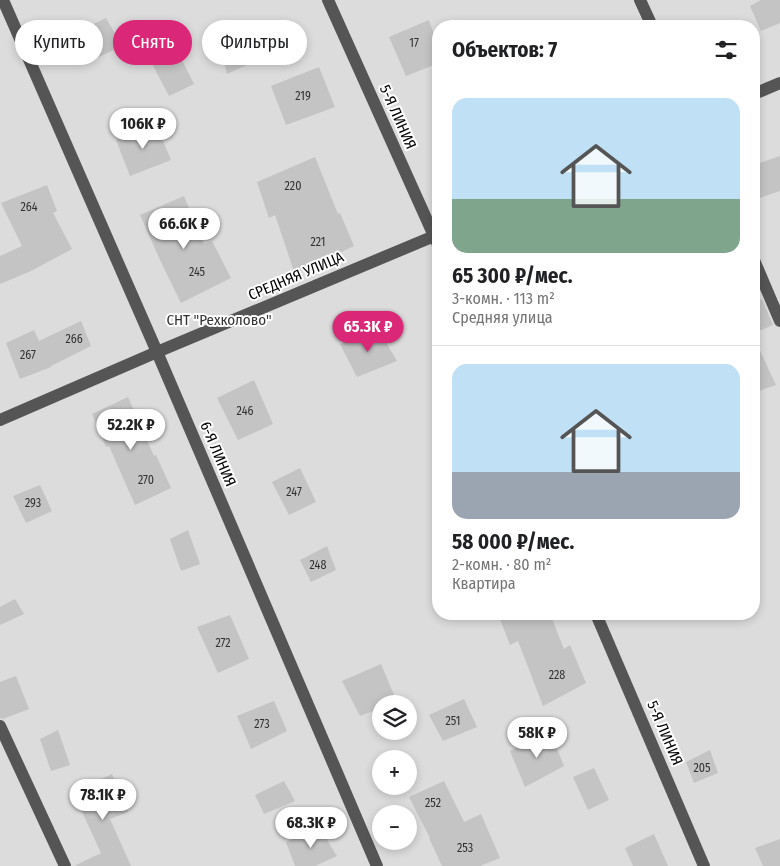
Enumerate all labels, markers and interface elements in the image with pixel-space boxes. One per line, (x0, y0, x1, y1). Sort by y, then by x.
chip: Купить (15, 20, 103, 65)
chip: Снять (113, 20, 192, 65)
chip: Фильтры (202, 20, 307, 65)
house number: 17 (409, 36, 419, 50)
icon: filters (712, 36, 740, 64)
text: Объектов: 7 (452, 37, 557, 63)
street label: 5-Я ЛИНИЯ (376, 82, 420, 152)
house number: 219 (295, 89, 311, 103)
pin: 106K ₽ (102, 108, 184, 150)
text: 106K ₽ (120, 114, 166, 133)
icon: home (551, 131, 641, 221)
house number: 220 (285, 179, 301, 193)
house number: 264 (20, 200, 38, 214)
pin: 66.6K ₽ (138, 208, 230, 250)
text: 66.6K ₽ (159, 214, 209, 233)
house number: 221 (310, 235, 326, 249)
street label: СРЕДНЯЯ УЛИЦА (246, 248, 346, 304)
text: 65 300 ₽/мес. (452, 263, 573, 289)
house number: 245 (189, 265, 206, 279)
text: 3-комн. · 113 m² (452, 289, 555, 308)
text: Средняя улица (452, 308, 553, 327)
pin: 65.3K ₽ (322, 310, 414, 353)
park label: СНТ "Рехколово" (166, 311, 272, 329)
text: 65.3K ₽ (344, 317, 392, 336)
house number: 266 (65, 332, 83, 346)
house number: 267 (20, 348, 36, 362)
icon: home (551, 396, 641, 486)
house number: 246 (237, 404, 253, 418)
pin: 52.2K ₽ (85, 408, 177, 451)
text: 52.2K ₽ (107, 415, 155, 434)
street label: 6-Я ЛИНИЯ (196, 419, 240, 489)
house number: 270 (138, 473, 154, 487)
house number: 247 (286, 485, 302, 499)
house number: 293 (25, 496, 41, 510)
text: 58 000 ₽/мес. (452, 529, 574, 555)
text: 2-комн. · 80 m² (452, 555, 551, 574)
house number: 248 (310, 558, 326, 572)
text: Квартира (452, 574, 516, 593)
house number: 272 (215, 636, 231, 650)
house number: 228 (549, 668, 565, 682)
map controls (372, 695, 417, 850)
button: layers (372, 695, 417, 740)
street label: 5-Я ЛИНИЯ (643, 698, 687, 768)
house number: 251 (446, 714, 460, 728)
pin: 58K ₽ (502, 716, 572, 759)
house number: 273 (254, 717, 270, 731)
text: 58K ₽ (518, 723, 556, 742)
button: + (372, 750, 417, 795)
house number: 205 (693, 761, 711, 775)
pin: 78.1K ₽ (57, 778, 149, 821)
text: 78.1K ₽ (80, 785, 126, 804)
house number: 252 (425, 796, 441, 810)
button: − (372, 805, 417, 850)
pin: 68.3K ₽ (265, 806, 357, 849)
text: 68.3K ₽ (286, 813, 336, 832)
house number: 253 (457, 841, 473, 855)

